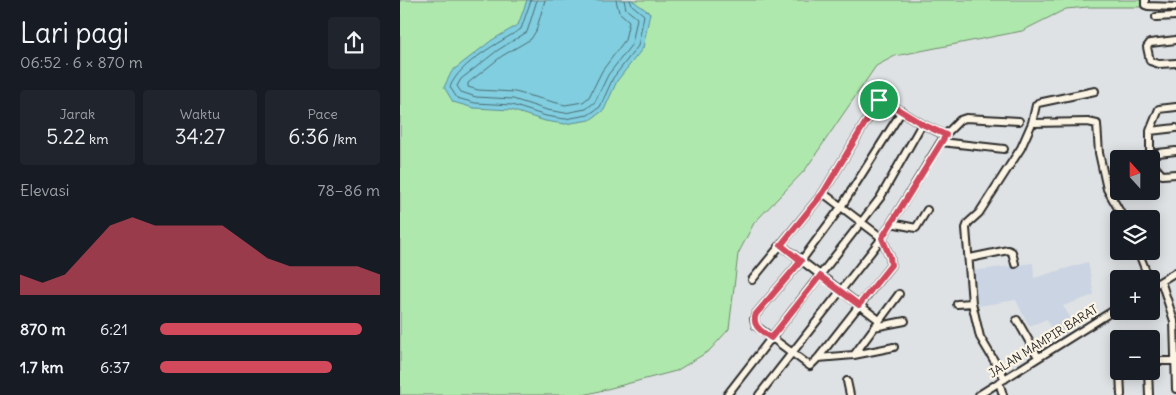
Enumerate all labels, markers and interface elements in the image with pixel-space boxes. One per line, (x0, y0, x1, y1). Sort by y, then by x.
text: Lari pagi (20, 15, 129, 51)
button: share (328, 17, 380, 69)
text: 06:52 · 6 × 870 m (20, 52, 143, 72)
pin (858, 79, 900, 121)
icon: arrive (865, 86, 893, 114)
text: Jarak (59, 105, 95, 123)
text: Waktu (180, 105, 220, 123)
text: Pace (307, 105, 338, 123)
text: 5.22 (46, 123, 86, 150)
text: 34:27 (175, 123, 225, 150)
text: 6:36 (288, 123, 329, 150)
text: km (86, 130, 108, 148)
text: /km (329, 130, 357, 148)
north arrow (1110, 150, 1160, 200)
map controls (1110, 150, 1160, 380)
text: Elevasi (20, 180, 69, 200)
text: 78–86 m (318, 180, 380, 200)
button: layers (1110, 210, 1160, 260)
button: + (1110, 270, 1160, 320)
street label: JALAN MAMPIR BARAT (986, 301, 1100, 381)
text: 870 m (20, 319, 65, 339)
text: 6:21 (100, 319, 128, 339)
button: − (1110, 330, 1160, 380)
text: 1.7 km (20, 357, 64, 377)
text: 6:37 (100, 357, 130, 377)

